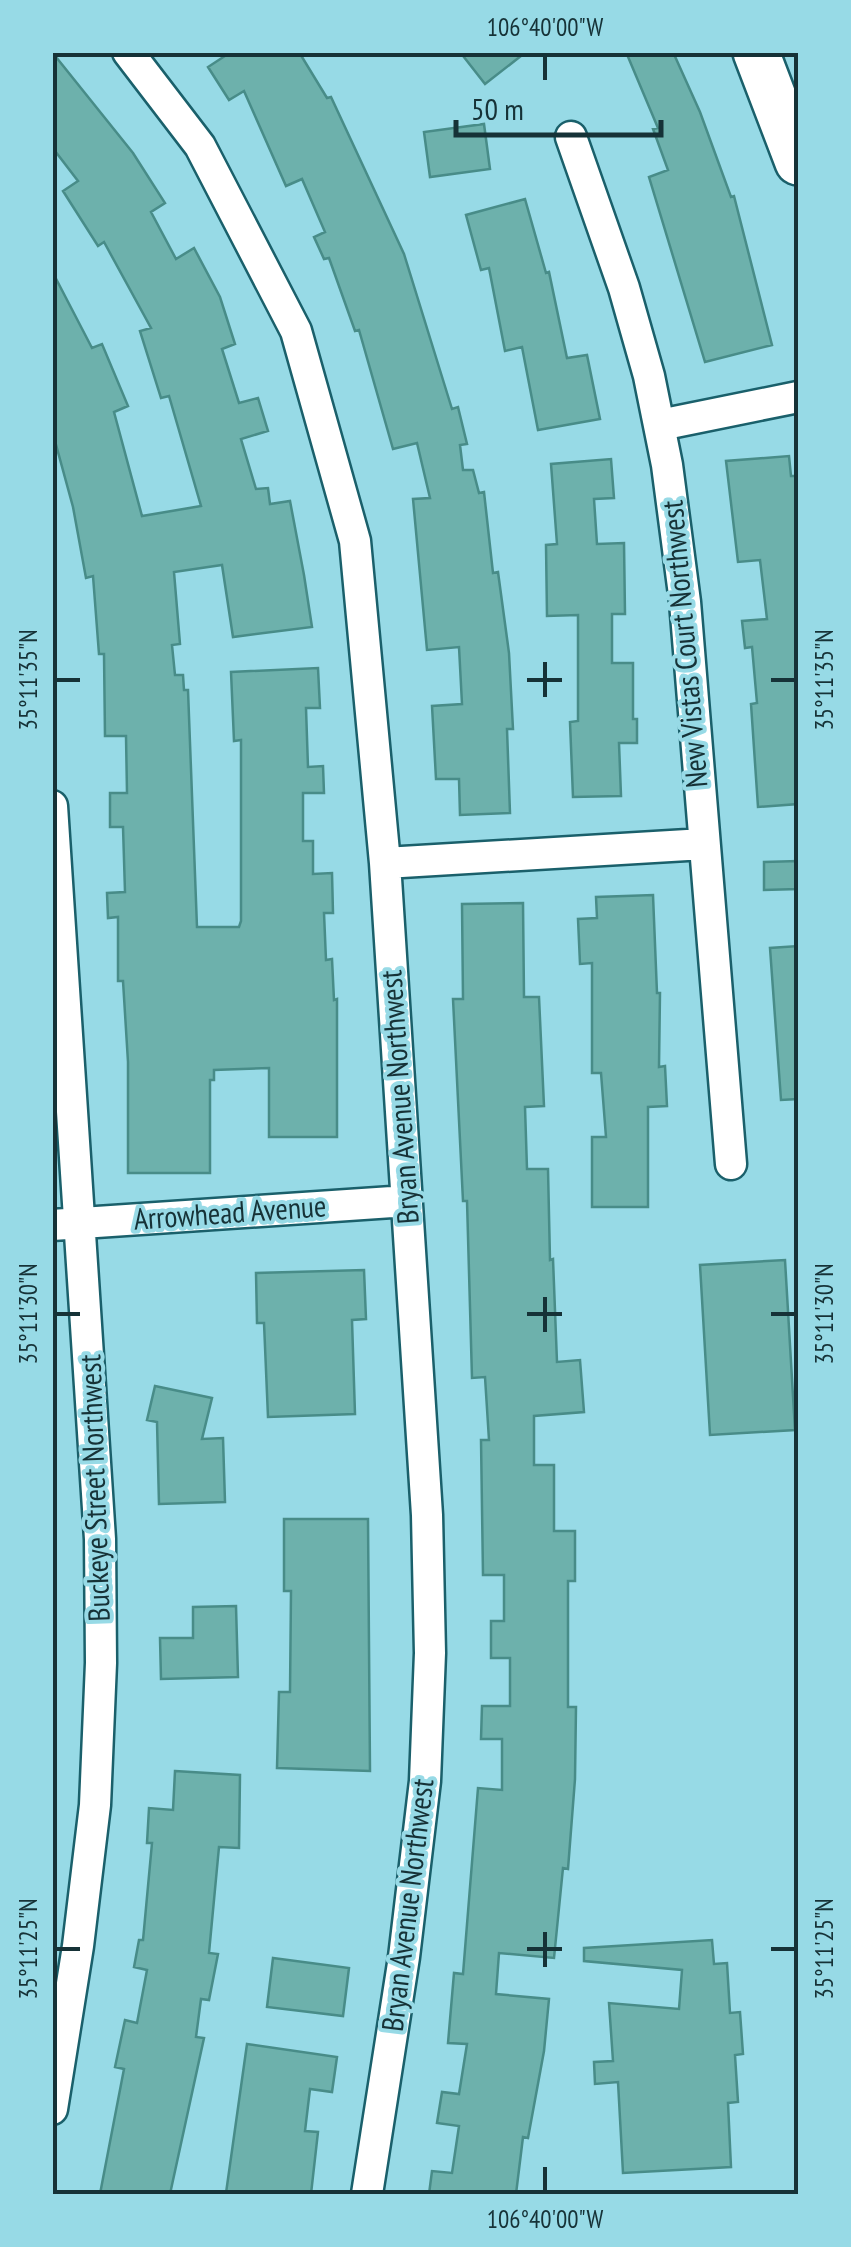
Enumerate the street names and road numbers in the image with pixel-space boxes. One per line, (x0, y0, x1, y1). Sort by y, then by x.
street label: New Vistas Court Northwest (651, 498, 716, 790)
street label: Bryan Avenue Northwest (370, 968, 427, 1225)
street label: Arrowhead Avenue (132, 1185, 328, 1238)
street label: Buckeye Street Northwest (69, 1353, 118, 1622)
street label: Bryan Avenue Northwest (372, 1776, 441, 2033)

